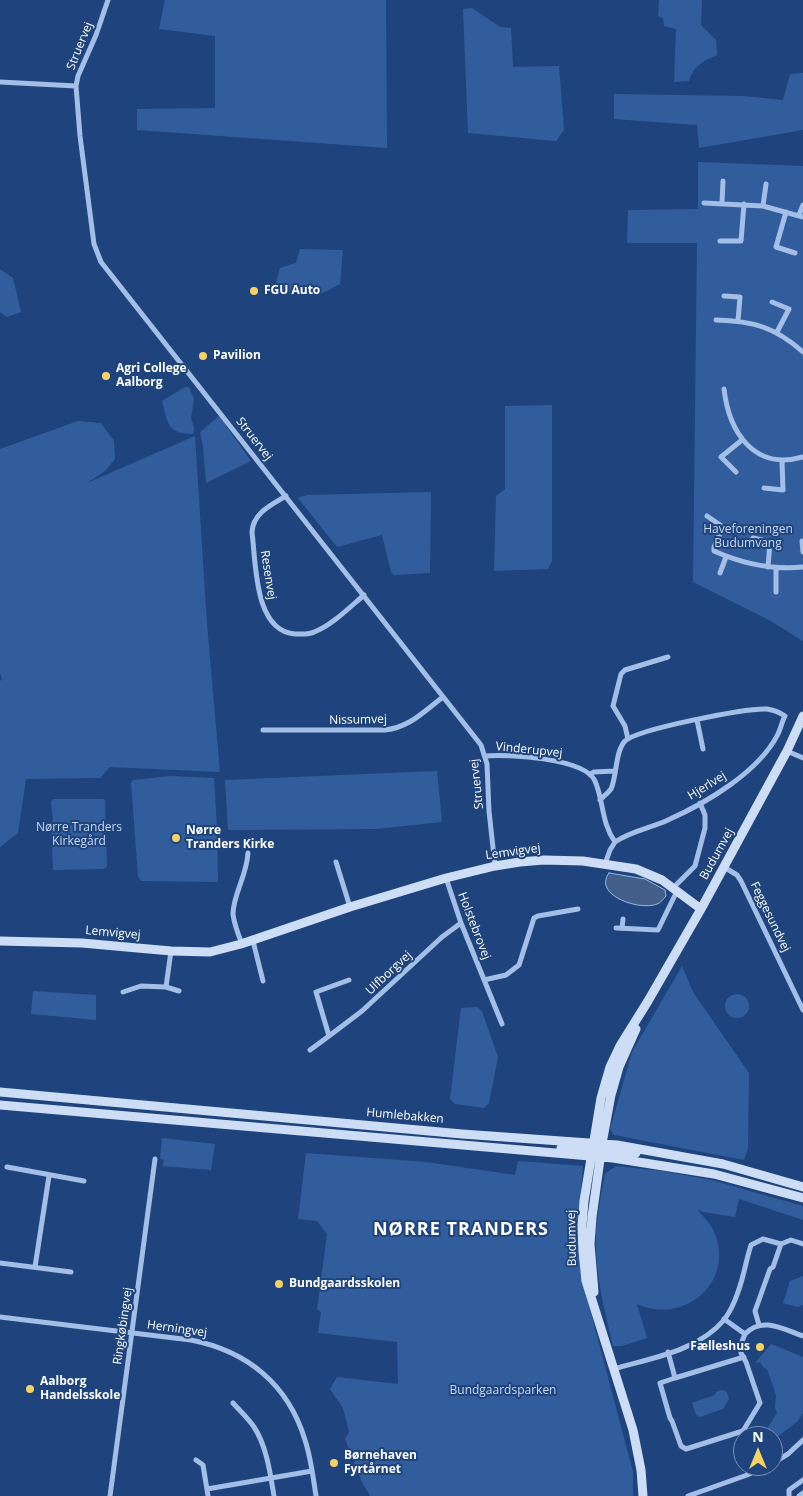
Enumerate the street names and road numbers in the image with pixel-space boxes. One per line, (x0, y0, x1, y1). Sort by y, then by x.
street label: Struervej (64, 20, 96, 72)
street label: Struervej (233, 415, 275, 463)
street label: Resenvej (257, 549, 279, 601)
street label: Nissumvej (329, 712, 387, 728)
street label: Vinderupvej (495, 739, 563, 761)
street label: Struervej (467, 758, 487, 810)
street label: Hjerlvej (685, 769, 729, 803)
street label: Budumvej (697, 826, 737, 882)
street label: Lemvigvej (485, 841, 541, 863)
street label: Feggesundvej (747, 880, 793, 954)
street label: Holstebrovej (455, 890, 493, 962)
street label: Lemvigvej (85, 923, 141, 943)
street label: Ulfborgvej (363, 948, 415, 998)
street label: Humlebakken (366, 1105, 444, 1127)
street label: Budumvej (564, 1210, 580, 1266)
street label: Ringkøbingvej (110, 1286, 136, 1366)
street label: Herningvej (146, 1318, 208, 1340)

